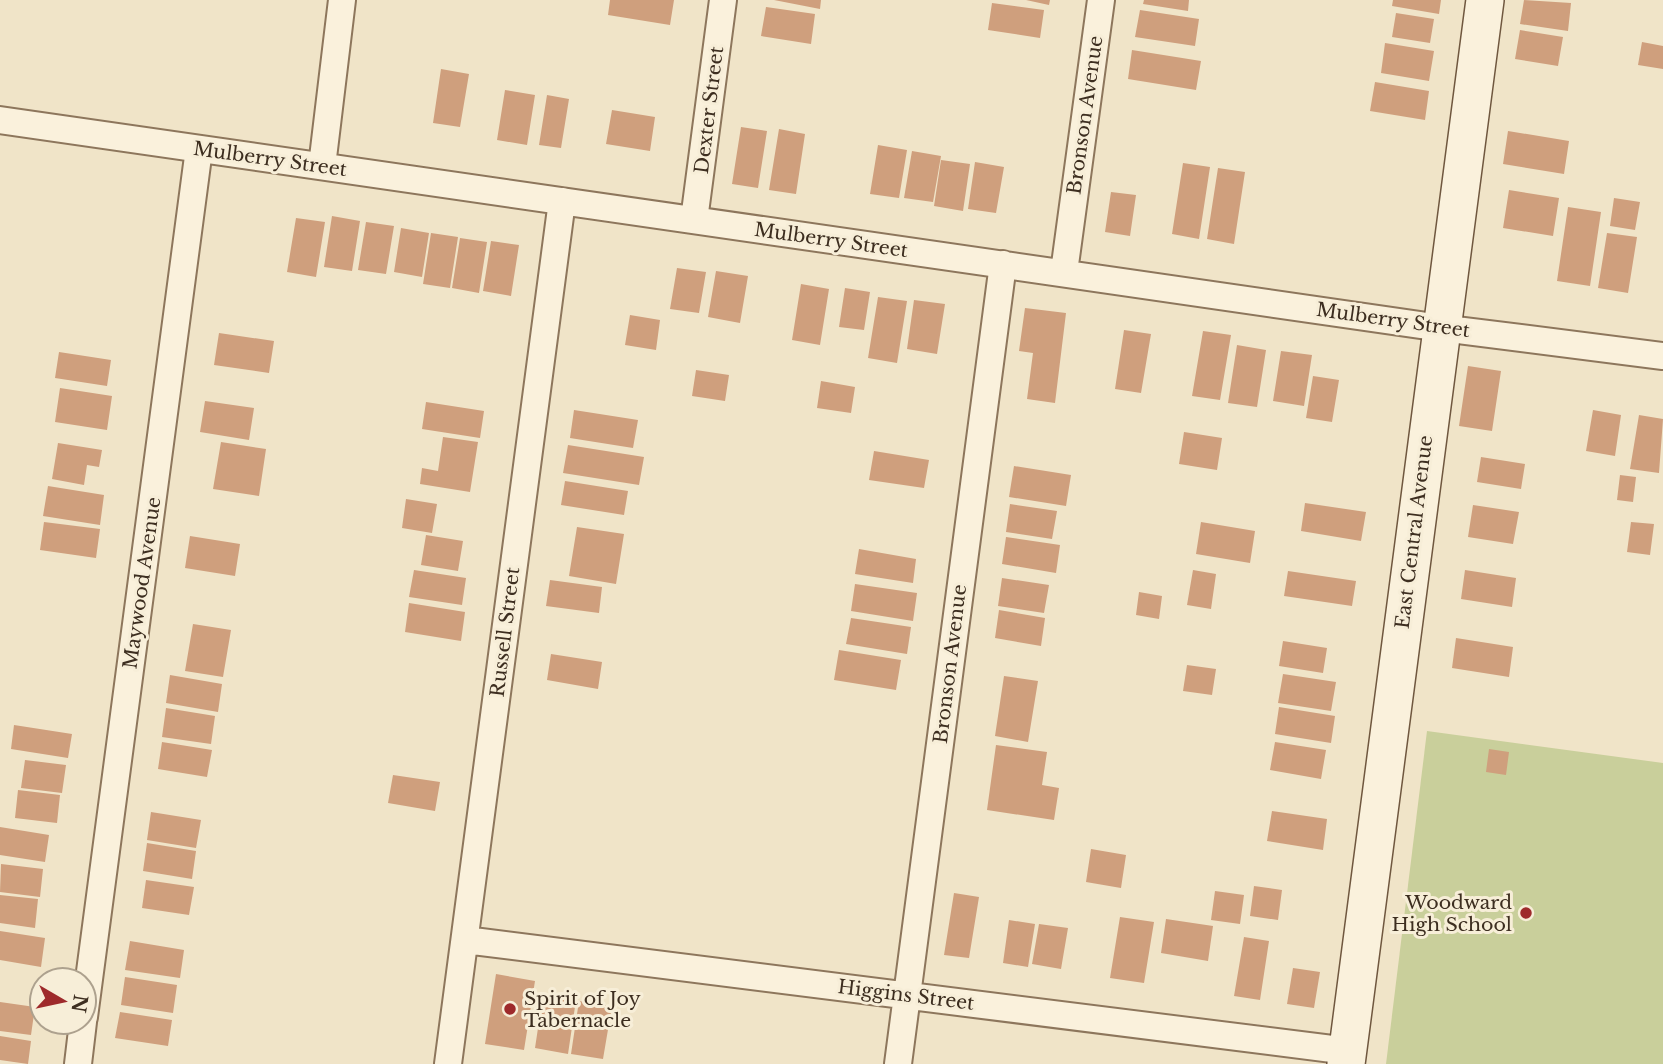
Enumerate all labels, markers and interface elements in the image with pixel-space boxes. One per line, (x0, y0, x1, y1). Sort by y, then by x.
street label: Bronson Avenue (1062, 34, 1108, 196)
street label: Dexter Street (690, 44, 728, 175)
street label: Mulberry Street (192, 137, 349, 181)
street label: Mulberry Street (753, 218, 910, 262)
street label: Mulberry Street (1315, 298, 1472, 342)
street label: East Central Avenue (1391, 434, 1437, 630)
street label: Maywood Avenue (119, 495, 165, 671)
street label: Russell Street (486, 565, 524, 698)
street label: Bronson Avenue (929, 583, 971, 745)
place label: Woodward High School (1392, 891, 1512, 936)
marker: Woodward High School (1518, 905, 1534, 921)
north arrow (28, 966, 98, 1036)
street label: Higgins Street (836, 975, 977, 1015)
place label: Spirit of Joy Tabernacle (524, 987, 641, 1032)
text: N (67, 993, 92, 1014)
marker: Spirit of Joy Tabernacle (502, 1001, 518, 1017)

